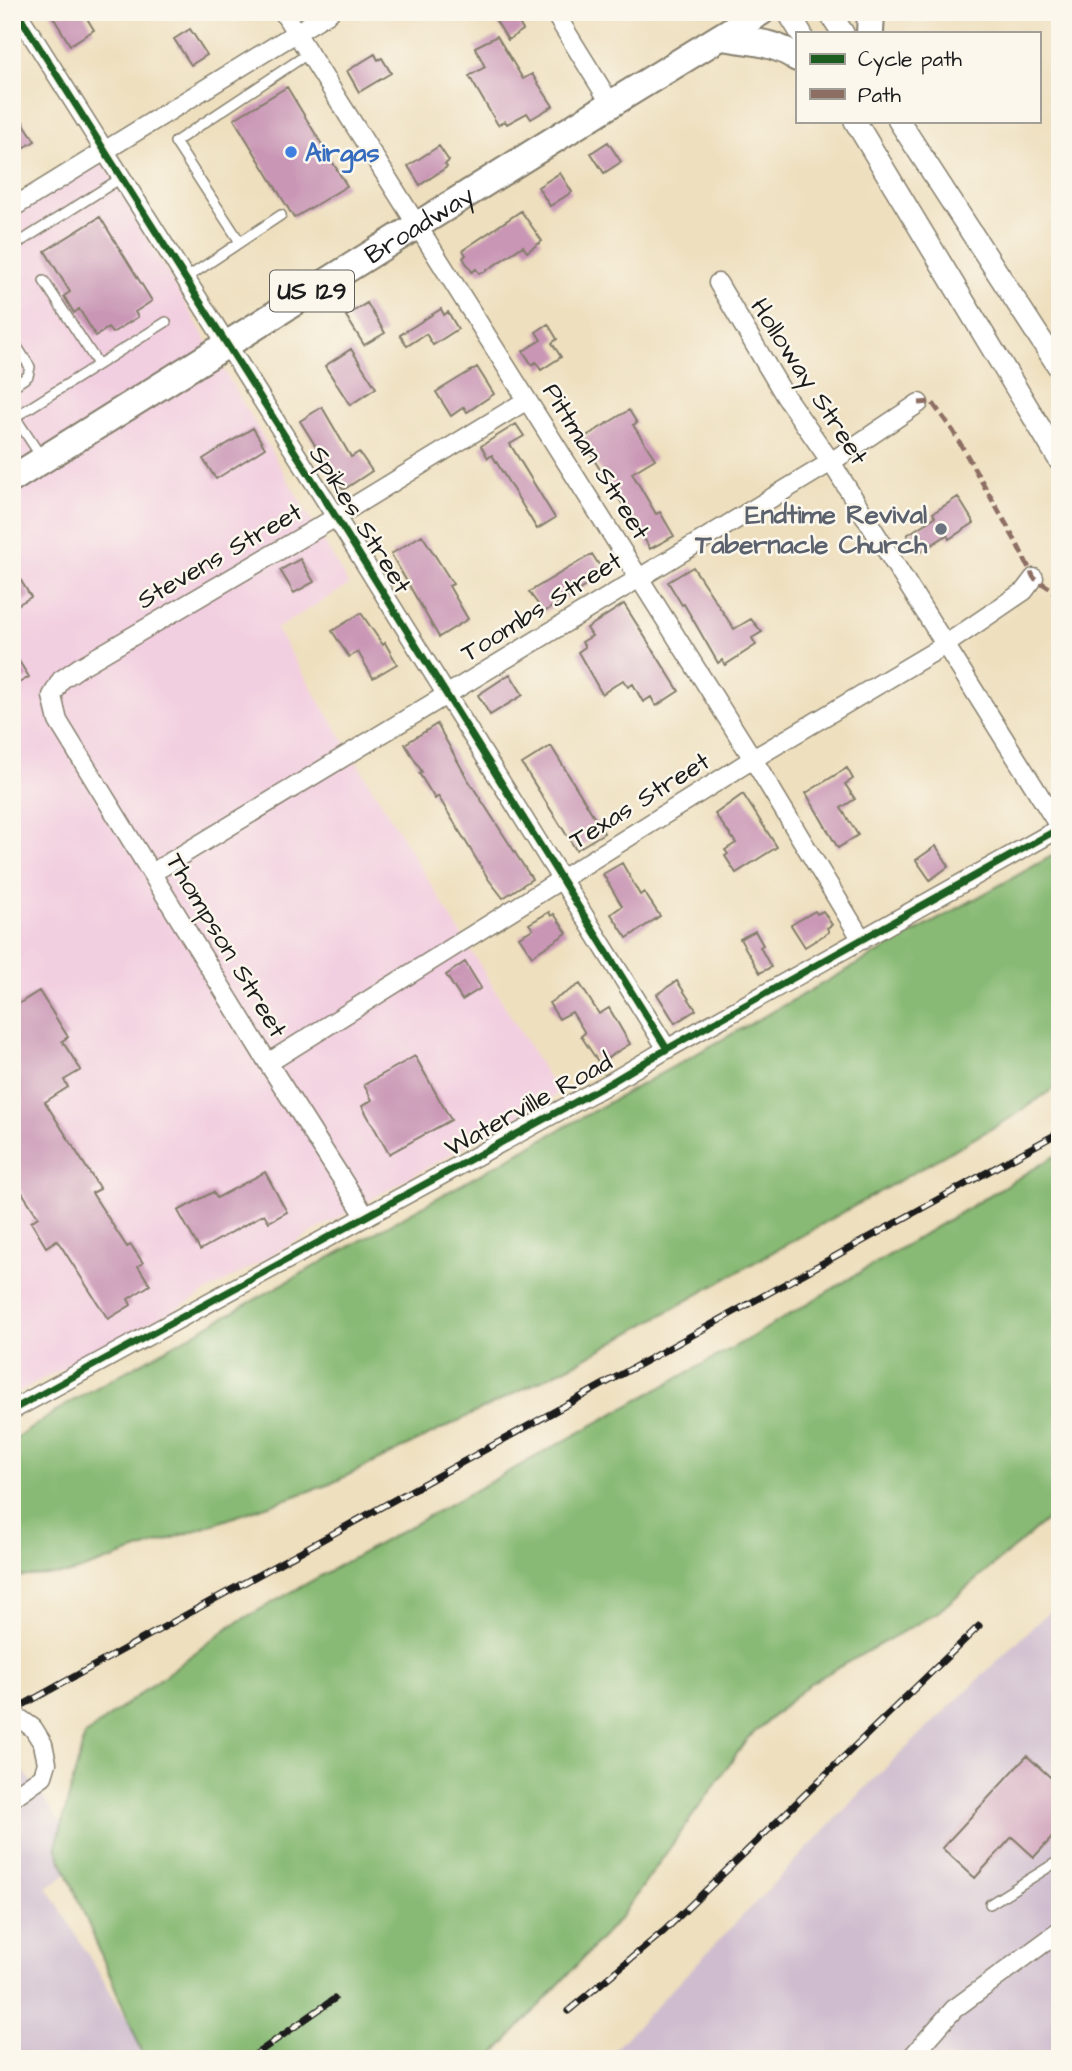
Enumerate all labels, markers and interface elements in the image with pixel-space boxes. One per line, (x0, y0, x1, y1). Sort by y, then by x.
legend (796, 32, 1040, 122)
text: Cycle path (858, 45, 963, 76)
text: Path (858, 81, 902, 110)
place label: Airgas (305, 135, 380, 174)
marker: Airgas (283, 144, 299, 160)
street label: Broadway (358, 177, 482, 273)
road number: US 129 (270, 270, 354, 312)
street label: Holloway Street (740, 291, 877, 473)
street label: Pittman Street (534, 376, 659, 547)
street label: Spikes Street (300, 438, 420, 601)
street label: Stevens Street (130, 494, 309, 618)
place label: Endtime Revival Tabernacle Church (694, 497, 928, 563)
marker: Endtime Revival Tabernacle Church (933, 521, 949, 537)
street label: Toombs Street (454, 543, 629, 671)
street label: Texas Street (562, 743, 717, 858)
street label: Thompson Street (157, 846, 296, 1045)
street label: Waterville Road (438, 1044, 619, 1166)

